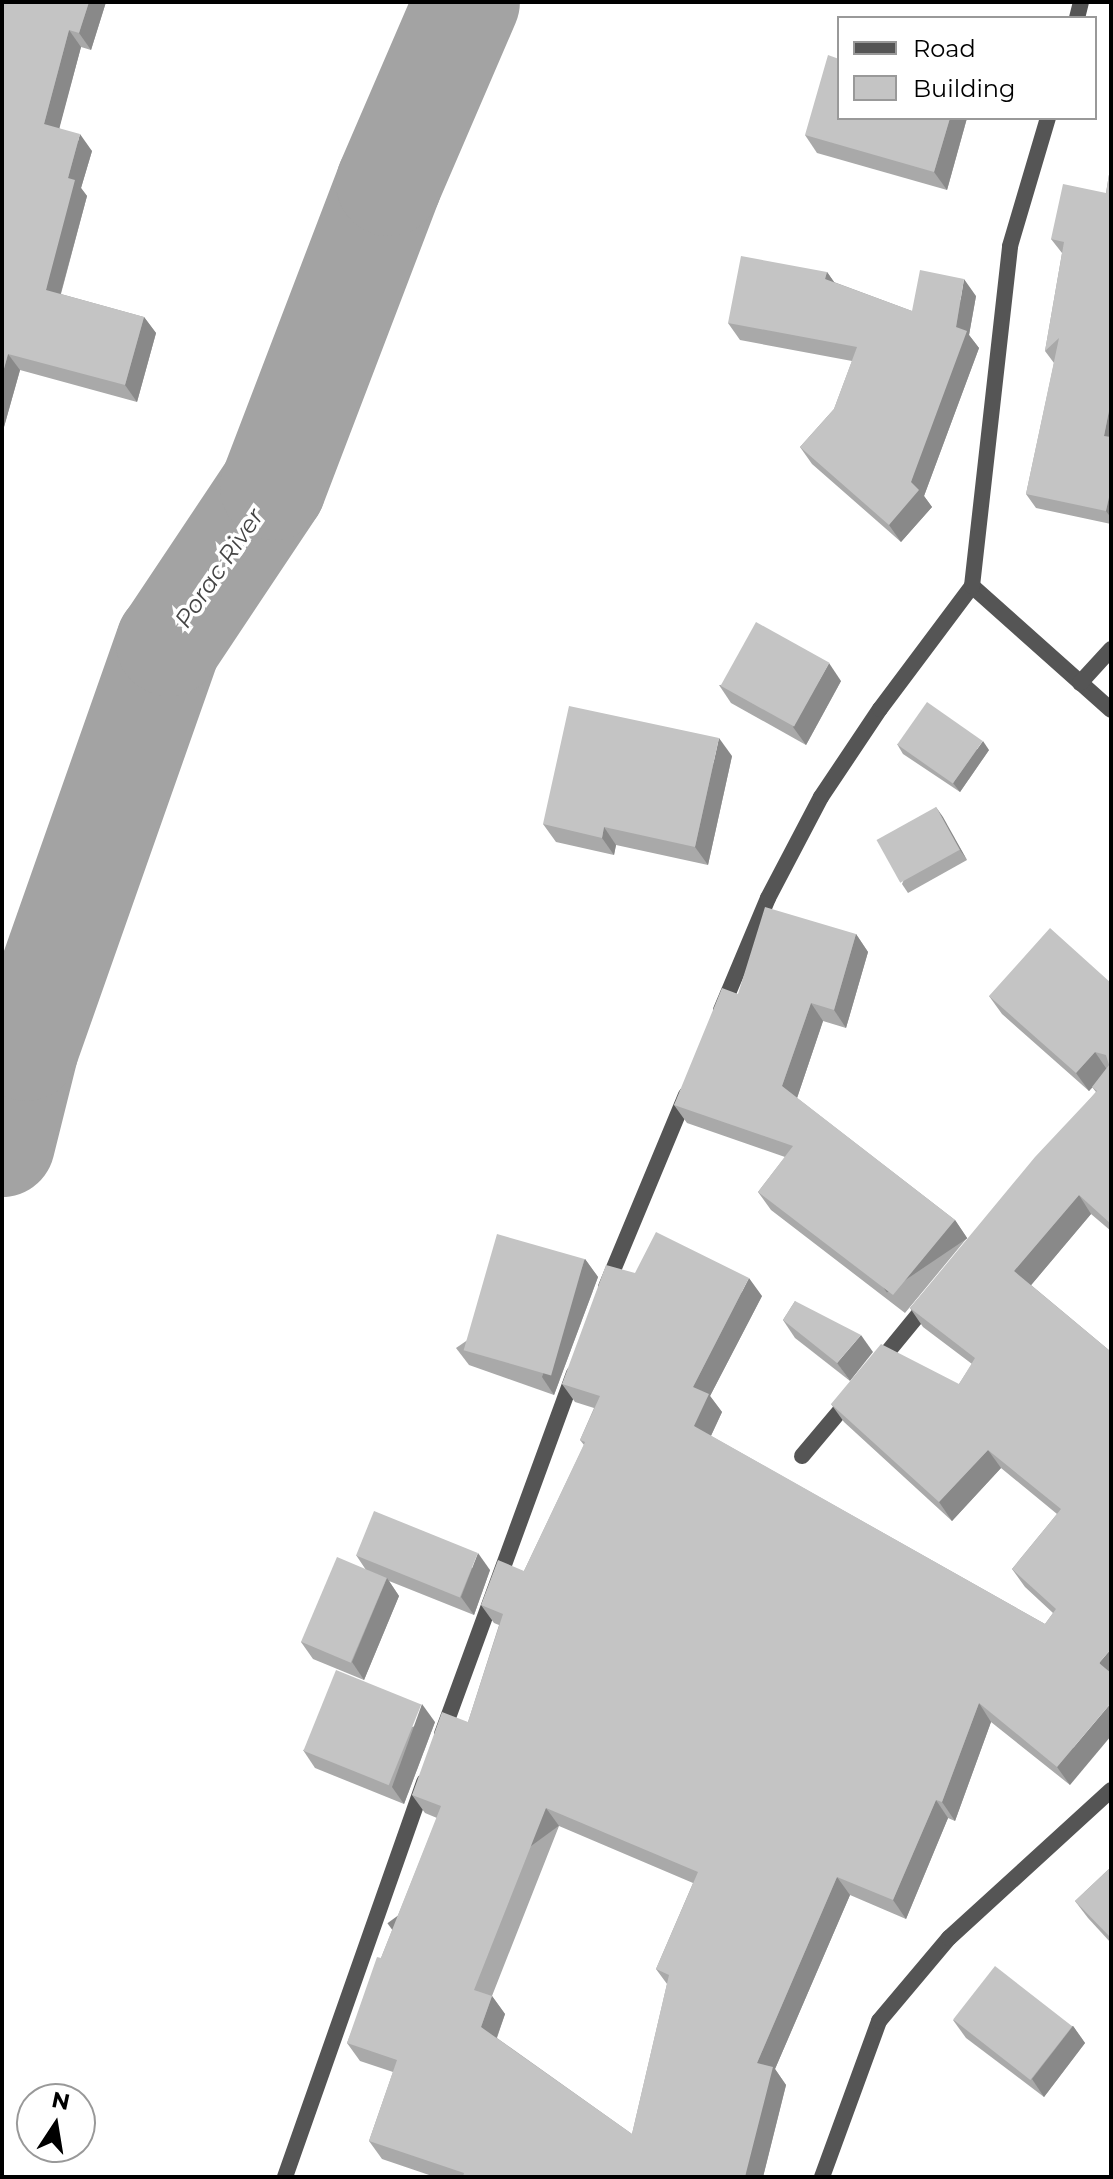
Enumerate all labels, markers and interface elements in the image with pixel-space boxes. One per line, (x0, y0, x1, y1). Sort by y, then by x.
legend (837, 16, 1097, 120)
text: Road (913, 34, 976, 63)
text: Building (913, 74, 1016, 103)
water label: Porac River (168, 503, 270, 633)
north arrow (16, 2083, 96, 2163)
text: N (49, 2086, 72, 2116)

